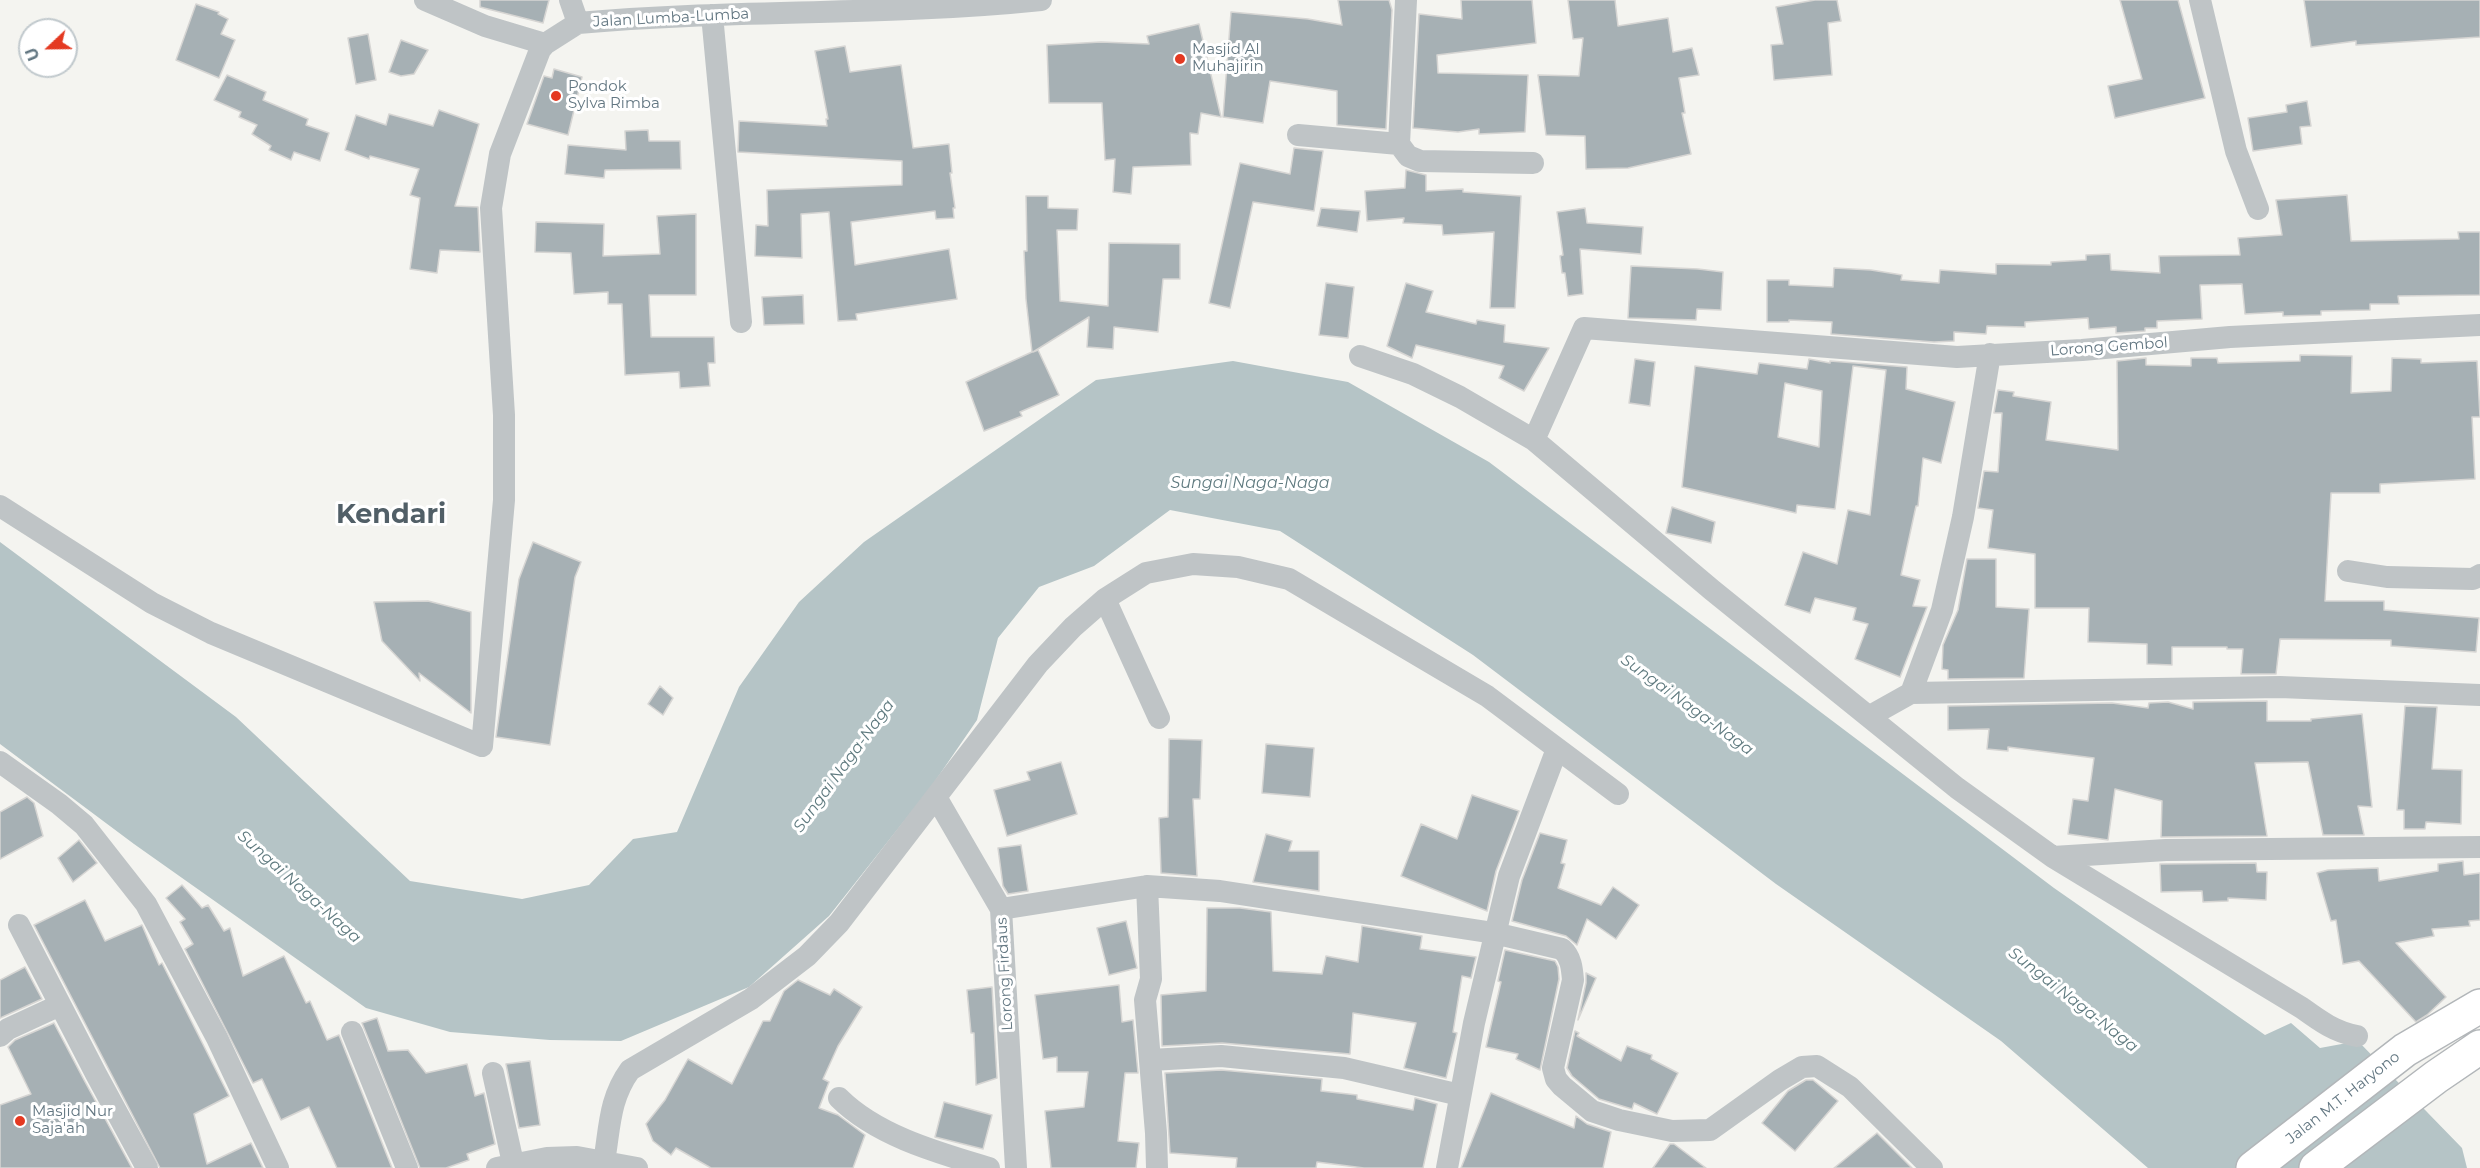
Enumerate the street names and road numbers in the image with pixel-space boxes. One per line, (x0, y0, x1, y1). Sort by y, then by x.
street label: Jalan Lumba-Lumba (592, 5, 750, 31)
street label: Lorong Gembol (2050, 334, 2168, 360)
street label: Lorong Firdaus (993, 917, 1017, 1031)
street label: Jalan M.T. Haryono (2283, 1048, 2403, 1148)

